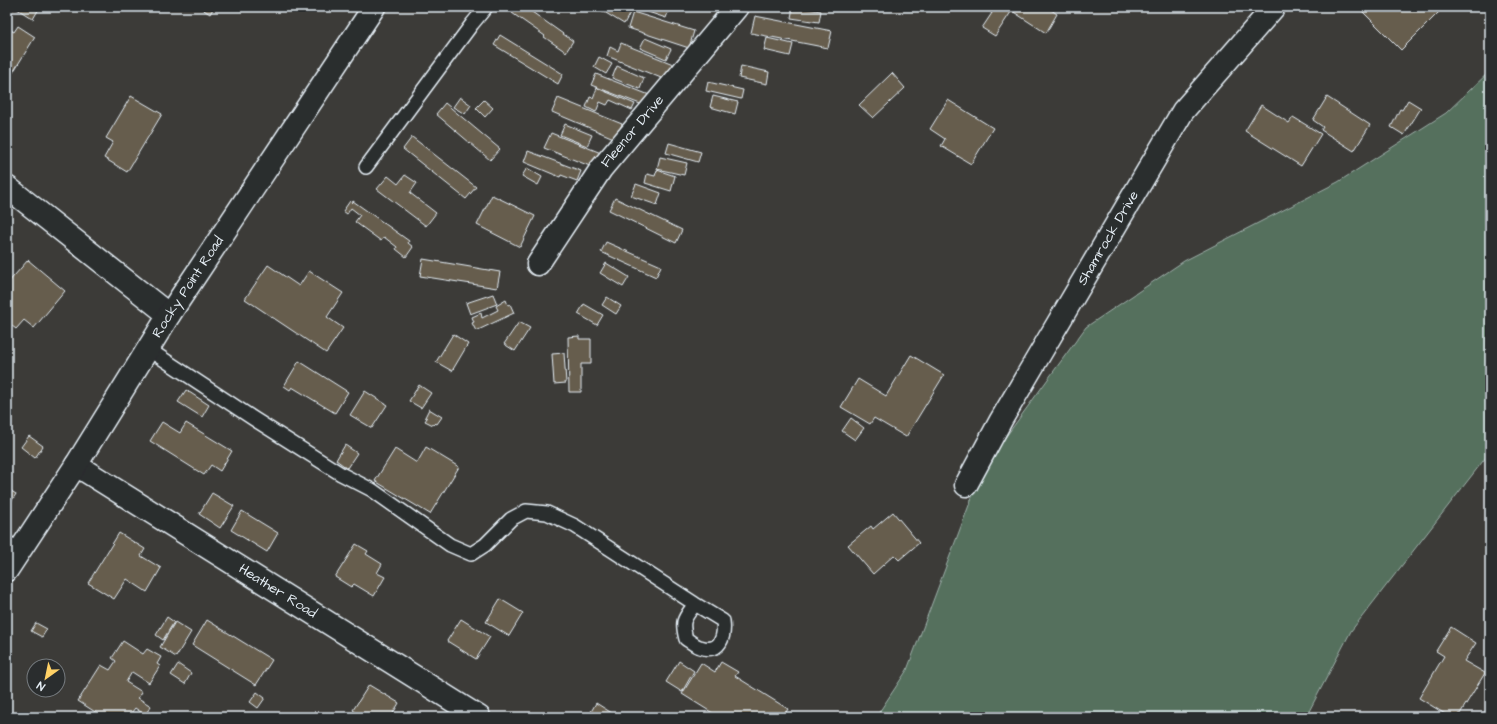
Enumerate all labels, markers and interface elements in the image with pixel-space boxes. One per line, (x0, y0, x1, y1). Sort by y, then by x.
street label: Fleenor Drive (596, 91, 669, 172)
street label: Shamrock Drive (1073, 187, 1144, 289)
street label: Rocky Point Road (147, 232, 229, 342)
street label: Heather Road (235, 559, 321, 623)
north arrow (26, 658, 66, 698)
text: N (34, 678, 48, 694)

